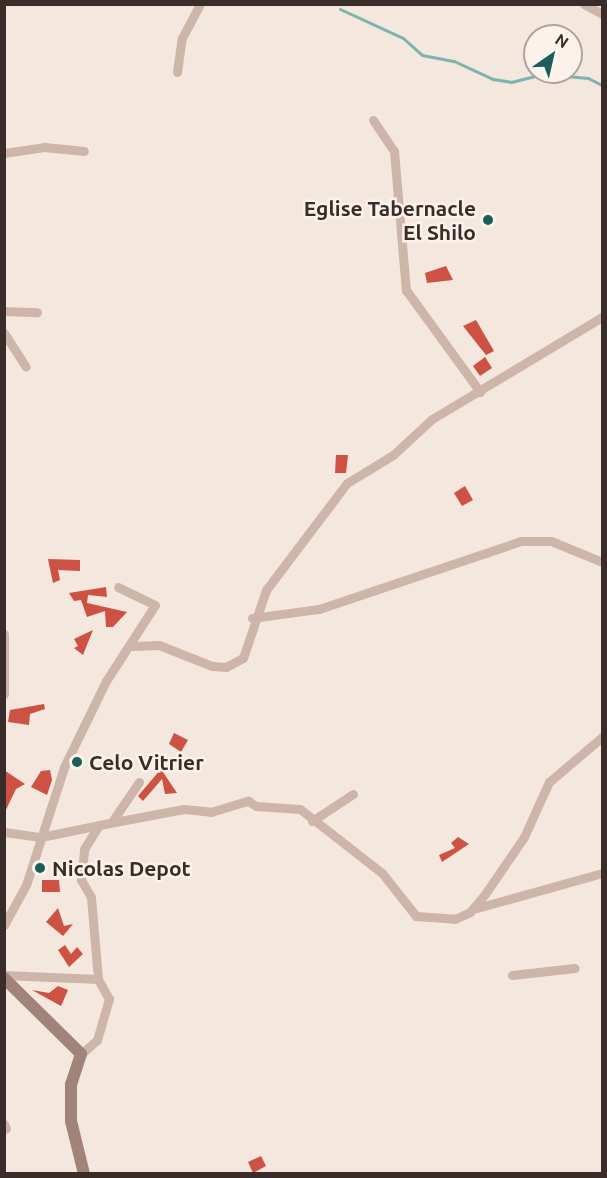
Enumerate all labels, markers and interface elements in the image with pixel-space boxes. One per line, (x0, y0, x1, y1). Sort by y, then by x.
north arrow (523, 24, 583, 84)
text: N (552, 30, 572, 52)
place label: Eglise Tabernacle El Shilo (304, 195, 476, 245)
marker: Eglise Tabernacle El Shilo (481, 213, 495, 227)
place label: Celo Vitrier (89, 749, 204, 775)
marker: Celo Vitrier (70, 755, 84, 769)
place label: Nicolas Depot (52, 855, 191, 881)
marker: Nicolas Depot (33, 861, 47, 875)

